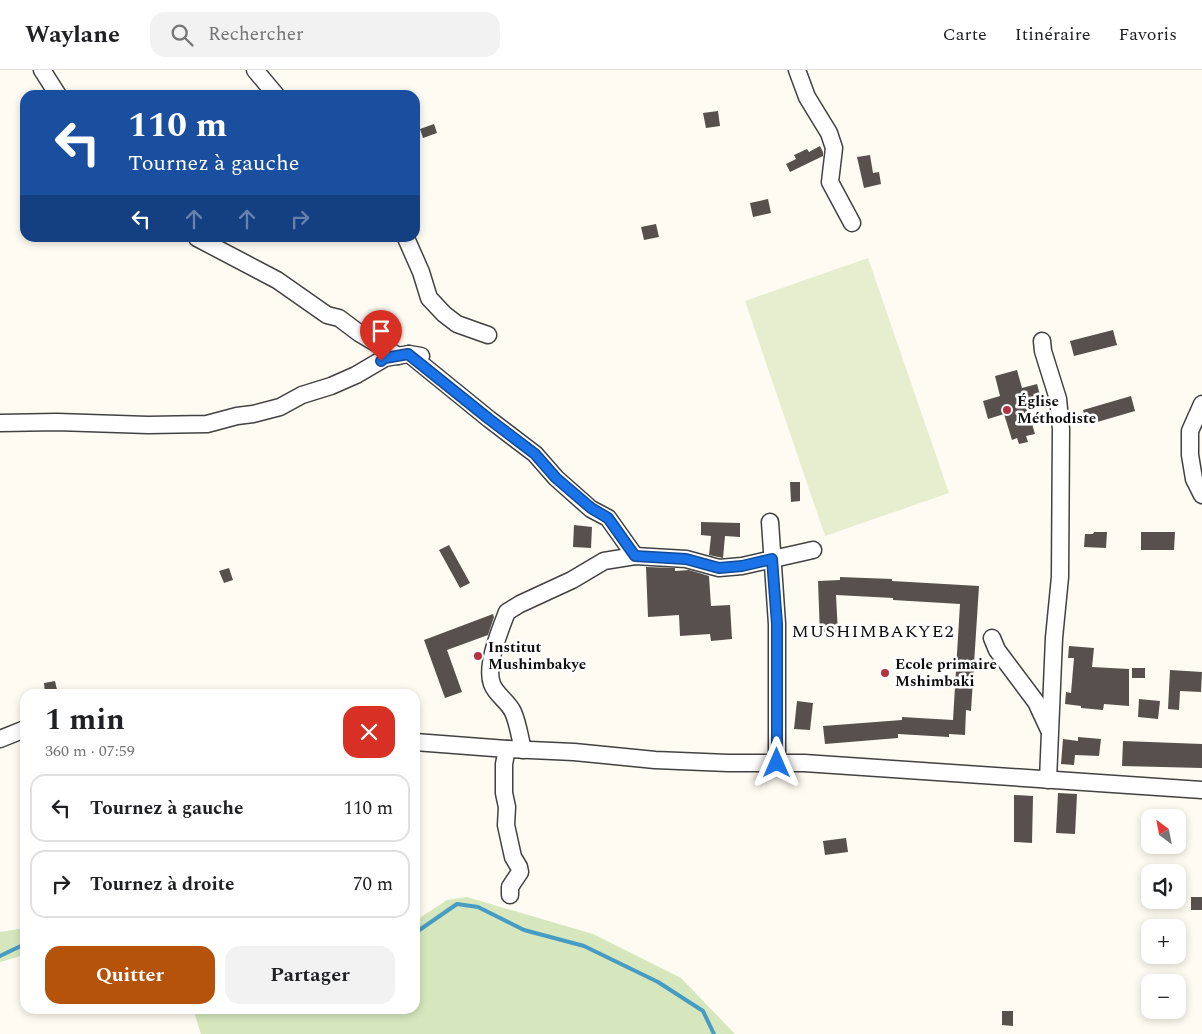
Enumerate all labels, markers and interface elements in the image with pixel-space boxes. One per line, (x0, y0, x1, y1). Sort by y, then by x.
search box (150, 12, 500, 57)
text: Waylane (25, 17, 120, 53)
text: Rechercher (208, 20, 303, 49)
icon: search (168, 21, 196, 49)
text: Carte (943, 21, 987, 48)
text: Itinéraire (1015, 21, 1091, 48)
text: Favoris (1119, 21, 1177, 48)
text: 110 m (128, 99, 227, 152)
icon: left (45, 110, 110, 175)
text: Tournez à gauche (128, 147, 299, 180)
icon: left (127, 205, 155, 233)
icon: ahead (180, 205, 208, 233)
icon: ahead (233, 205, 261, 233)
icon: right (286, 205, 314, 233)
pin (360, 310, 402, 361)
icon: arrive (367, 317, 395, 345)
place label: Église Méthodiste (1017, 390, 1096, 430)
marker: Église Méthodiste (1001, 404, 1013, 416)
district label: MUSHIMBAKYE2 (792, 618, 954, 645)
place label: Institut Mushimbakye (488, 636, 586, 676)
marker: Institut Mushimbakye (472, 650, 484, 662)
place label: Ecole primaire Mshimbaki (895, 653, 997, 693)
marker: Ecole primaire Mshimbaki (879, 667, 891, 679)
text: 1 min (45, 697, 125, 743)
button: close (343, 706, 395, 758)
position arrow (750, 736, 802, 788)
text: 360 m · 07:59 (45, 739, 135, 763)
icon: left (47, 794, 75, 822)
text: Tournez à gauche (90, 794, 243, 823)
text: 110 m (343, 794, 393, 823)
north arrow (1141, 809, 1186, 854)
map controls (1141, 809, 1186, 1019)
button: sound (1141, 864, 1186, 909)
icon: right (47, 870, 75, 898)
text: Tournez à droite (90, 870, 234, 899)
text: 70 m (353, 870, 393, 899)
button: + (1141, 919, 1186, 964)
button: Quitter (45, 946, 215, 1004)
button: Partager (225, 946, 395, 1004)
button: − (1141, 974, 1186, 1019)

